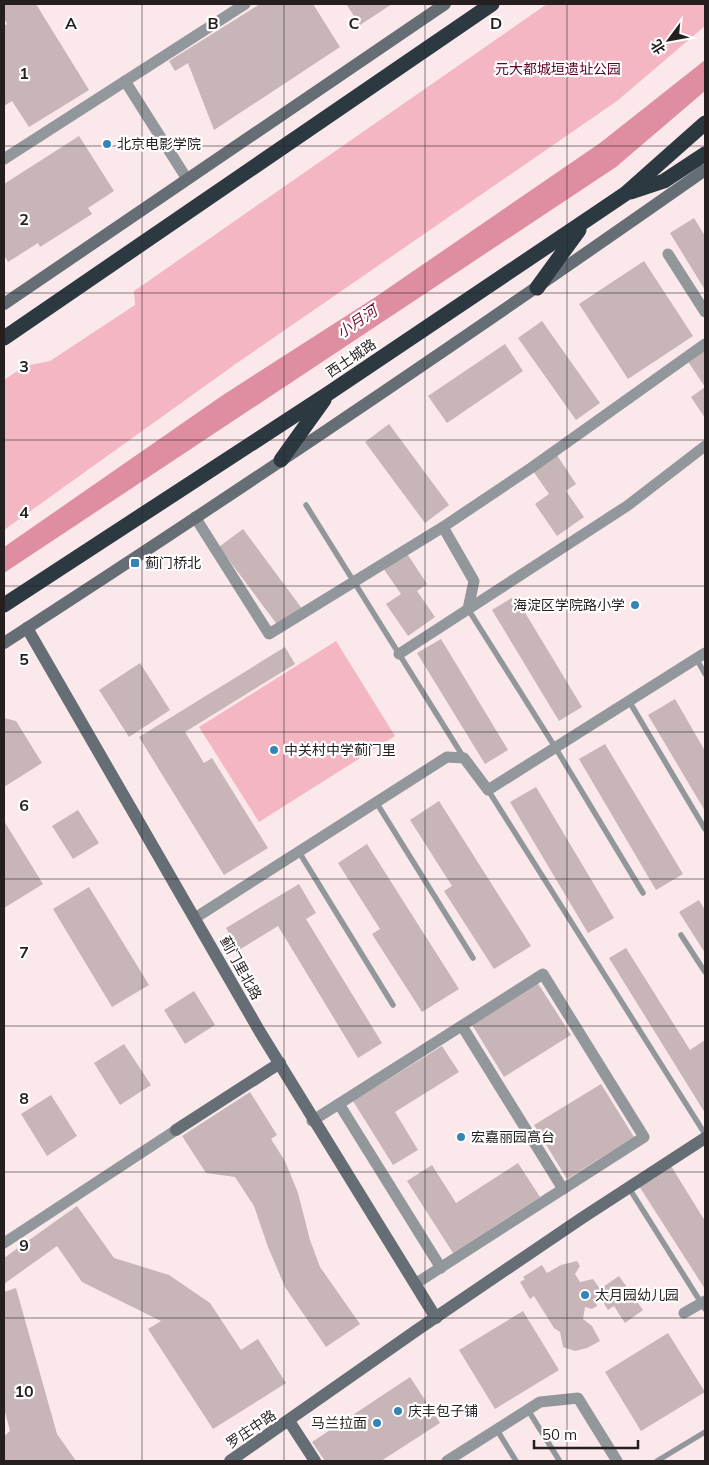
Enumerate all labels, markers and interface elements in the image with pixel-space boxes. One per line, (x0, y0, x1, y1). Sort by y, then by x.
text: A (65, 13, 77, 33)
text: B (207, 13, 219, 33)
text: C (349, 13, 360, 33)
text: D (490, 13, 502, 33)
north arrow (644, 15, 694, 65)
text: 北 (647, 36, 669, 58)
park label: 元大都城垣遗址公园 (495, 60, 621, 78)
text: 1 (19, 63, 29, 83)
place label: 北京电影学院 (117, 135, 201, 153)
marker: 北京电影学院 (101, 138, 113, 150)
text: 2 (19, 209, 29, 229)
water label: 小月河 (333, 299, 383, 342)
street label: 西土城路 (323, 335, 379, 381)
text: 3 (19, 356, 29, 376)
text: 4 (19, 502, 29, 522)
place label: 蓟门桥北 (145, 554, 201, 572)
marker: 蓟门桥北 (129, 557, 141, 569)
place label: 海淀区学院路小学 (513, 596, 625, 614)
marker: 海淀区学院路小学 (629, 599, 641, 611)
text: 5 (19, 649, 29, 669)
place label: 中关村中学蓟门里 (284, 741, 396, 759)
marker: 中关村中学蓟门里 (268, 744, 280, 756)
text: 6 (19, 795, 29, 815)
street label: 蓟门里北路 (216, 933, 266, 1003)
text: 7 (19, 942, 29, 962)
text: 8 (19, 1088, 29, 1108)
place label: 宏嘉丽园高台 (471, 1128, 555, 1146)
marker: 宏嘉丽园高台 (455, 1131, 467, 1143)
text: 9 (19, 1235, 29, 1255)
place label: 太月园幼儿园 (595, 1286, 679, 1304)
marker: 太月园幼儿园 (579, 1289, 591, 1301)
text: 10 (14, 1381, 34, 1401)
place label: 庆丰包子铺 (408, 1402, 478, 1420)
marker: 庆丰包子铺 (392, 1405, 404, 1417)
street label: 罗庄中路 (223, 1406, 279, 1452)
place label: 马兰拉面 (311, 1414, 367, 1432)
marker: 马兰拉面 (371, 1417, 383, 1429)
scale bar (534, 1418, 638, 1450)
text: 50 m (542, 1425, 577, 1444)

